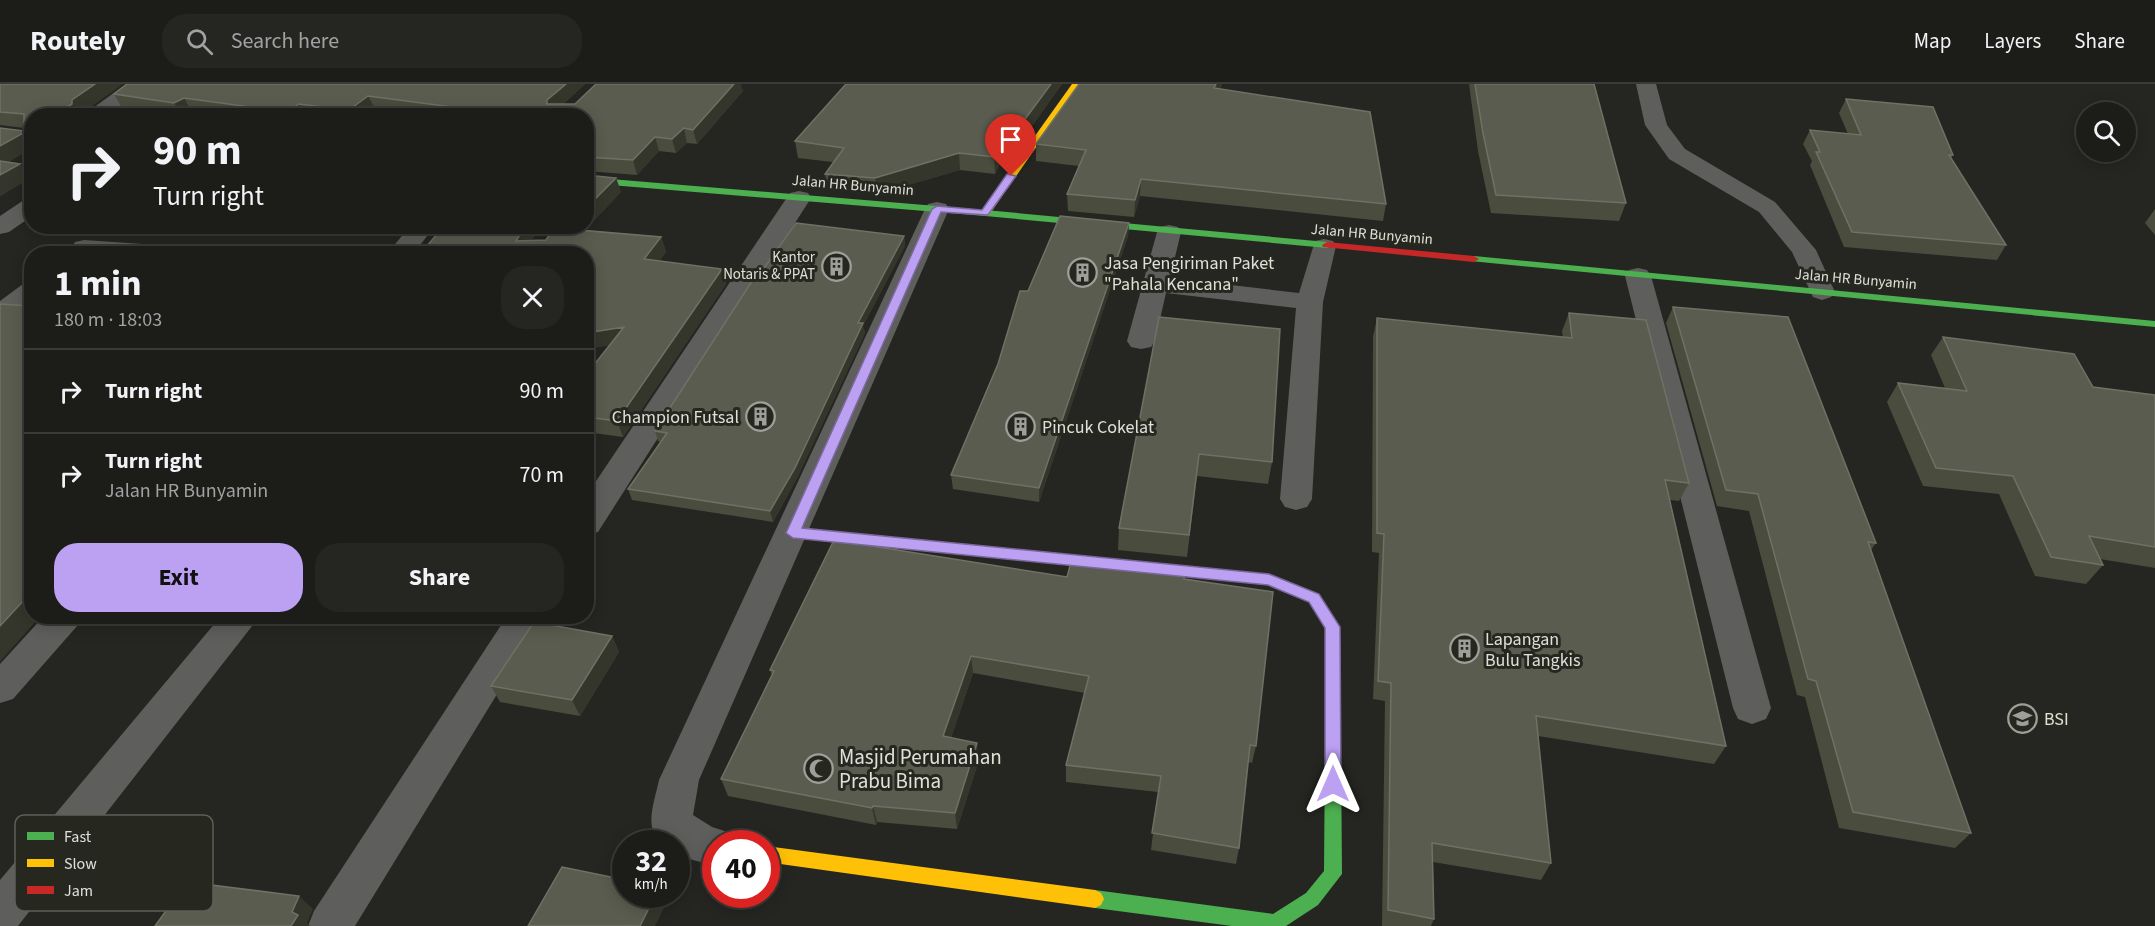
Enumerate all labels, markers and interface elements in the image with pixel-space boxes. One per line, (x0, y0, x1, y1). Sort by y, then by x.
search box (162, 14, 582, 68)
text: Routely (30, 21, 126, 61)
icon: search (183, 25, 216, 58)
text: Search here (231, 25, 339, 57)
text: Map (1914, 26, 1951, 56)
text: Layers (1984, 26, 2041, 56)
text: Share (2074, 26, 2125, 56)
map controls (2076, 102, 2136, 162)
button: search (2076, 102, 2136, 162)
pin (985, 114, 1036, 176)
text: 90 m (153, 121, 242, 181)
icon: arrive (994, 123, 1027, 156)
icon: right (54, 132, 132, 210)
street label: Jalan HR Bunyamin (791, 170, 915, 201)
text: Turn right (153, 177, 264, 216)
street label: Jalan HR Bunyamin (1310, 219, 1434, 250)
place label: Kantor Notaris & PPAT (723, 247, 816, 285)
building icon: Kantor Notaris & PPAT (820, 250, 852, 282)
place label: Jasa Pengiriman Paket "Pahala Kencana" (1104, 251, 1274, 297)
building icon: Jasa Pengiriman Paket "Pahala Kencana" (1067, 257, 1099, 289)
text: 1 min (54, 258, 142, 309)
street label: Jalan HR Bunyamin (1794, 264, 1918, 295)
button: close (501, 266, 564, 329)
text: 180 m · 18:03 (54, 306, 162, 334)
icon: right (54, 375, 87, 408)
text: Turn right (105, 375, 202, 407)
text: 90 m (519, 375, 564, 407)
building icon: Champion Futsal (744, 401, 776, 433)
place label: Champion Futsal (612, 405, 739, 430)
building icon: Pincuk Cokelat (1005, 411, 1037, 443)
place label: Pincuk Cokelat (1042, 415, 1154, 440)
text: Turn right (105, 445, 202, 477)
icon: right (54, 459, 87, 492)
text: 70 m (519, 459, 564, 491)
text: Jalan HR Bunyamin (105, 477, 268, 505)
button: Exit (54, 543, 303, 612)
button: Share (315, 543, 564, 612)
place label: Lapangan Bulu Tangkis (1485, 627, 1581, 673)
building icon: Lapangan Bulu Tangkis (1448, 633, 1480, 665)
school or university icon: BSI (2007, 703, 2039, 735)
place label: BSI (2044, 707, 2069, 732)
place label: Masjid Perumahan Prabu Bima (839, 742, 1002, 796)
position arrow (1301, 752, 1365, 816)
mosque icon: Masjid Perumahan Prabu Bima (802, 753, 834, 785)
legend (15, 815, 213, 911)
text: Fast (64, 826, 92, 848)
speed limit sign: 40 (702, 830, 780, 908)
text: 32 (635, 840, 667, 883)
text: Slow (64, 853, 97, 875)
text: km/h (634, 874, 668, 895)
text: Jam (64, 880, 93, 902)

